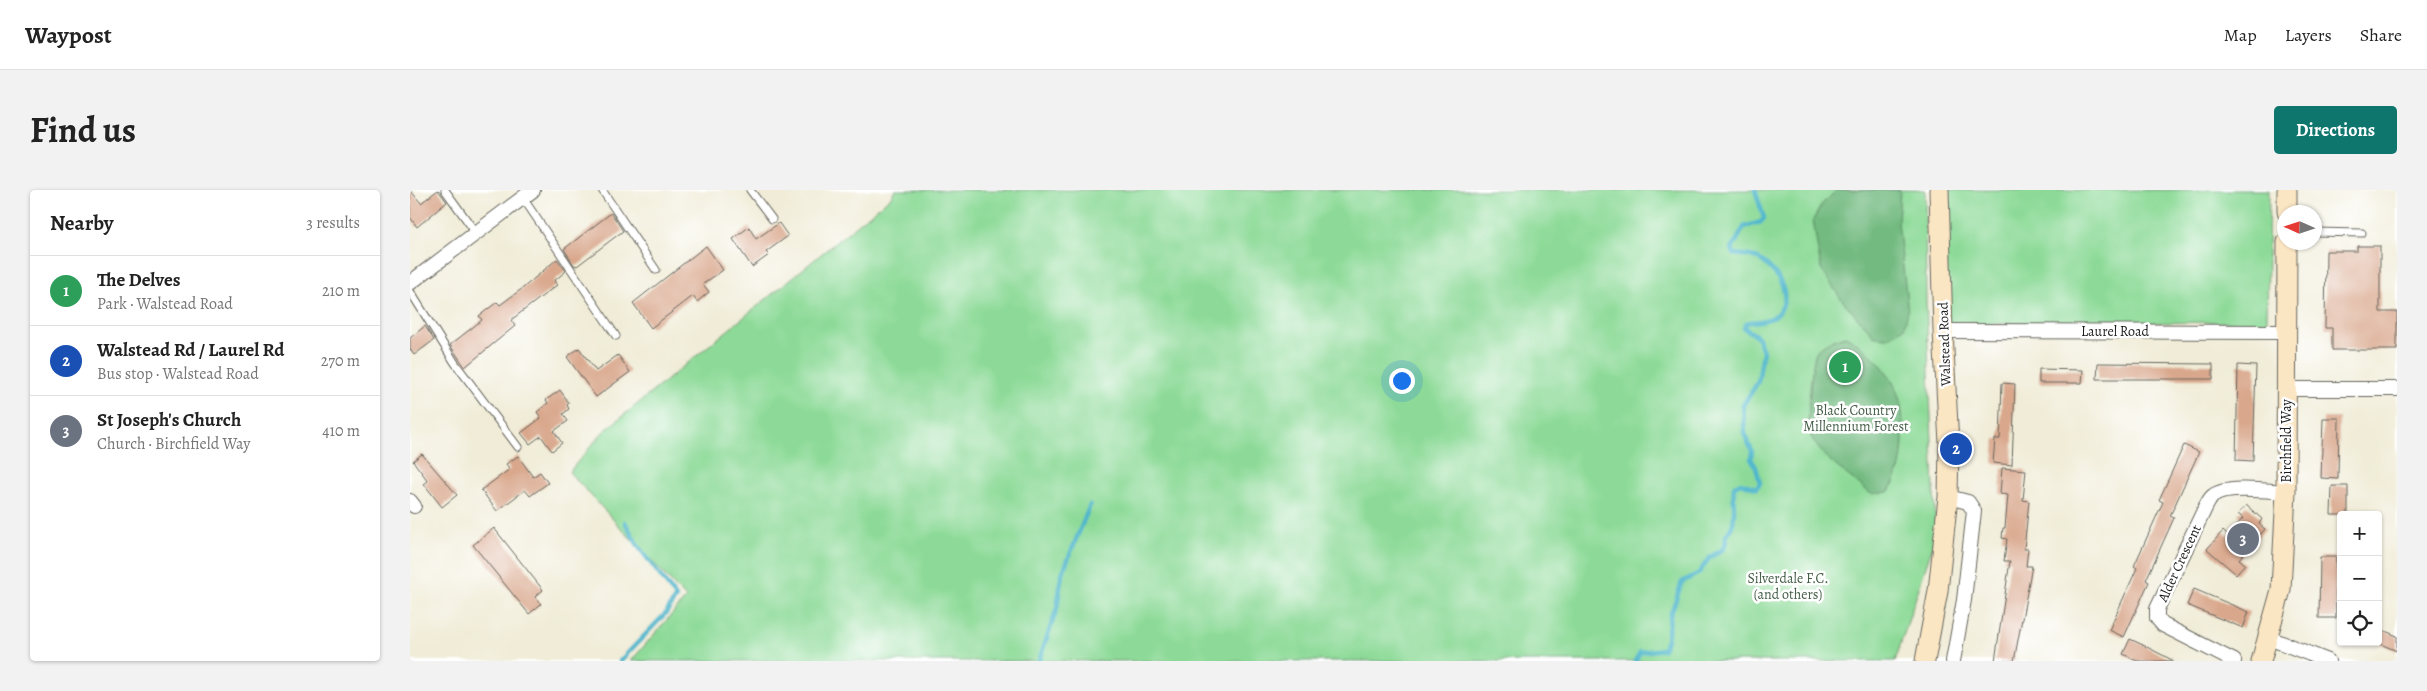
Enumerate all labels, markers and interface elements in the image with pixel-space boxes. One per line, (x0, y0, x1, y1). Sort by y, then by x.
text: Waypost (25, 19, 112, 51)
text: Map (2224, 23, 2257, 47)
text: Layers (2285, 23, 2332, 47)
text: Share (2360, 23, 2402, 47)
text: Find us (30, 106, 136, 154)
button: Directions (2274, 106, 2397, 154)
north arrow (2277, 205, 2322, 250)
text: Nearby (50, 209, 113, 237)
text: 3 results (306, 212, 360, 234)
text: The Delves (97, 267, 181, 293)
text: 1 (63, 280, 69, 302)
text: 210 m (322, 280, 360, 302)
text: Park · Walstead Road (97, 293, 233, 315)
street label: Walstead Road (1934, 301, 1956, 387)
street label: Laurel Road (2081, 322, 2149, 341)
text: Walstead Rd / Laurel Rd (97, 337, 284, 363)
pin: 1 (1829, 348, 1861, 386)
text: 2 (62, 350, 70, 372)
text: 270 m (321, 350, 360, 372)
text: Bus stop · Walstead Road (97, 363, 259, 385)
your location (1389, 368, 1415, 394)
street label: Birchfield Way (2277, 399, 2296, 483)
park label: Black Country Millennium Forest (1803, 401, 1909, 436)
text: St Joseph's Church (97, 407, 241, 433)
text: 3 (63, 420, 69, 442)
text: 410 m (322, 420, 360, 442)
pin: 2 (1940, 430, 1972, 468)
text: Church · Birchfield Way (97, 433, 250, 455)
map controls (2337, 511, 2382, 646)
button: + (2337, 511, 2382, 556)
pin: 3 (2227, 520, 2259, 558)
street label: Alder Crescent (2153, 521, 2206, 606)
button: − (2337, 556, 2382, 601)
park label: Silverdale F.C. (and others) (1747, 569, 1829, 604)
button: locate (2337, 601, 2382, 646)

